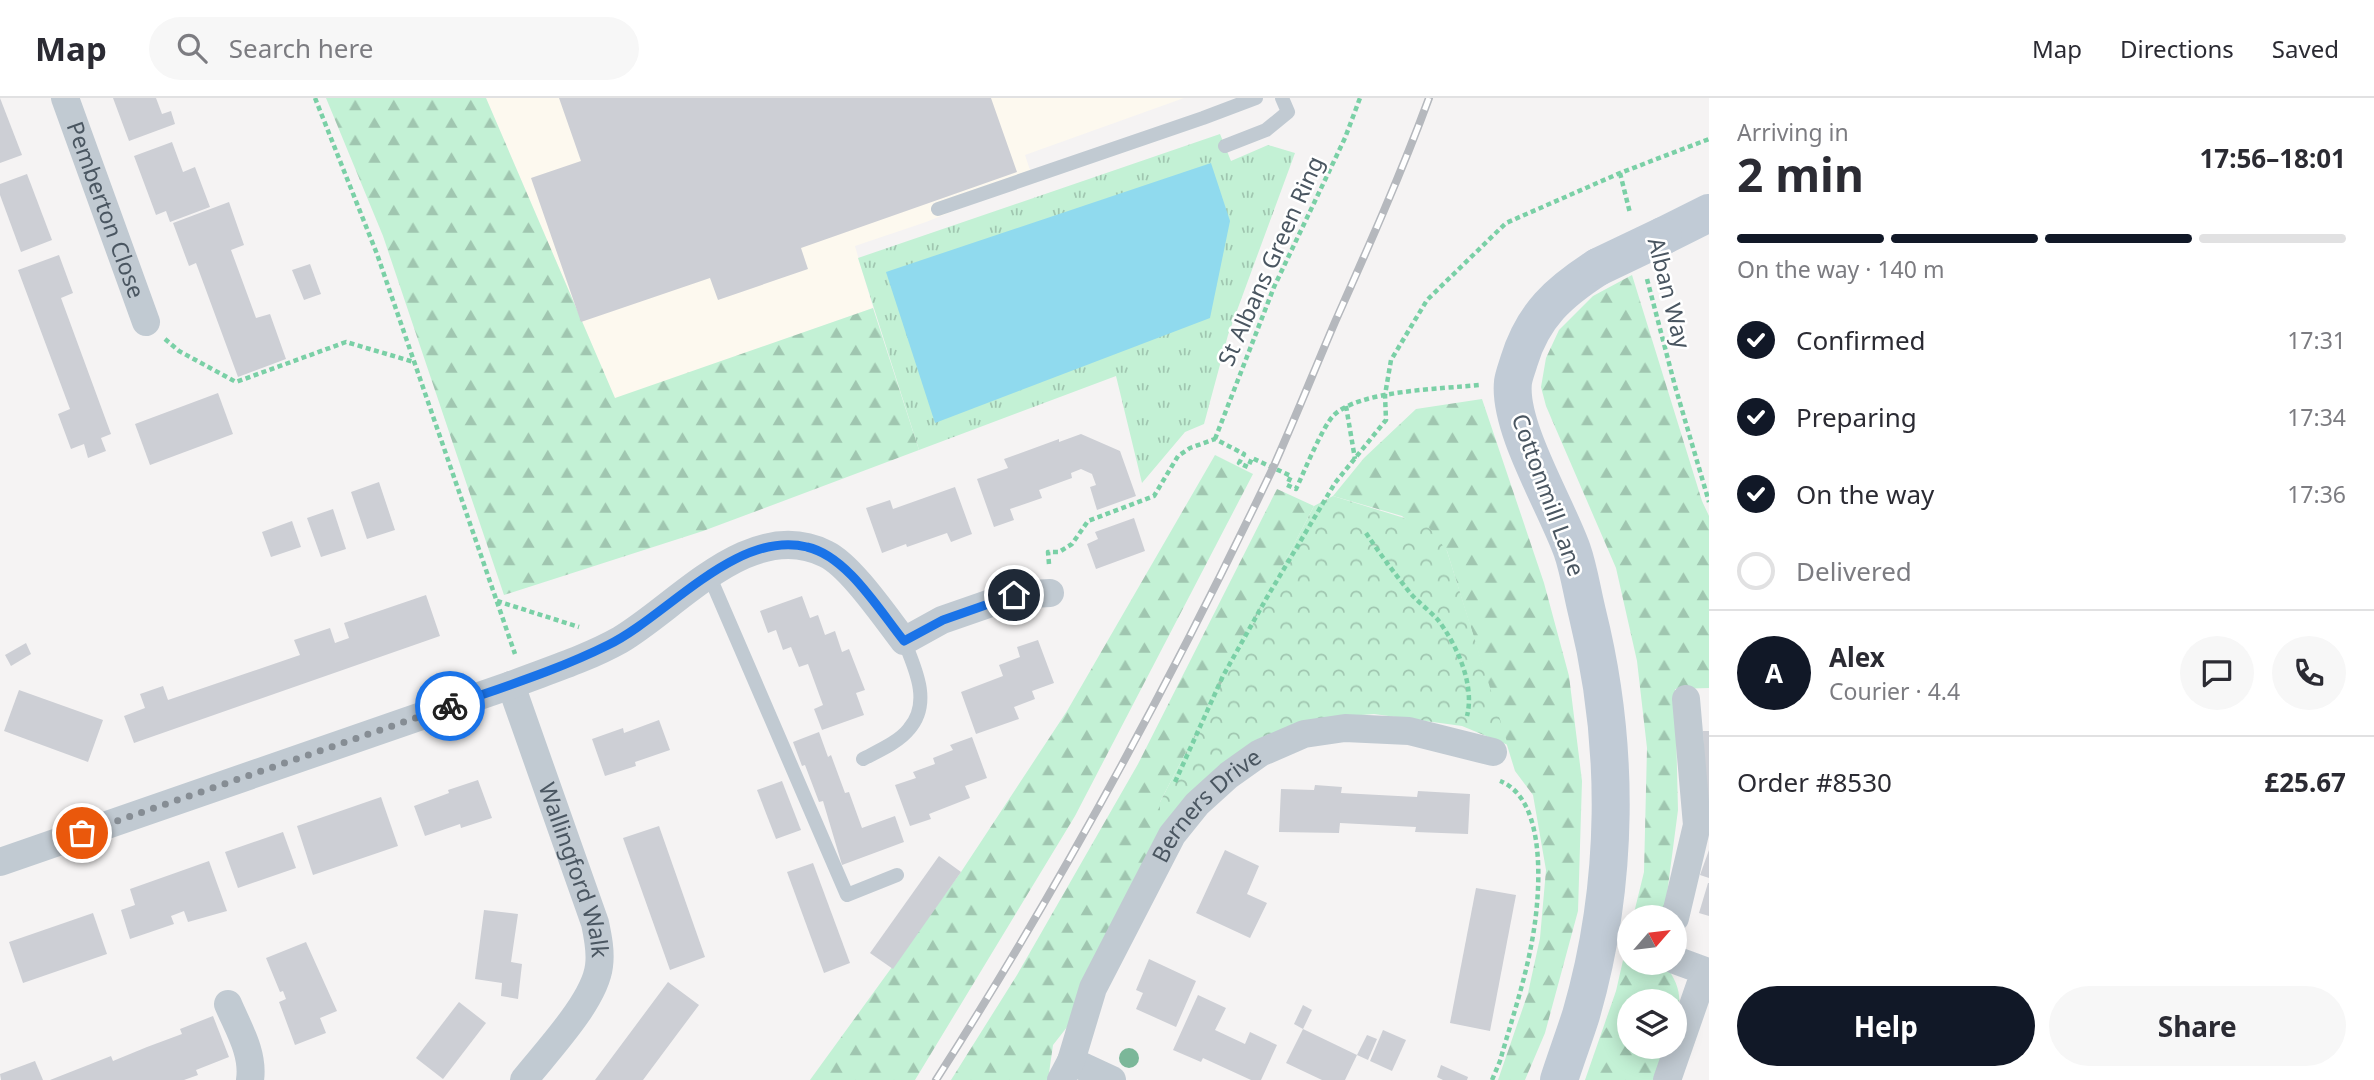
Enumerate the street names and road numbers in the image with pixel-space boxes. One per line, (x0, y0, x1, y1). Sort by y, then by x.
street label: Pemberton Close (60, 117, 153, 302)
street label: St Albans Green Ring (1209, 151, 1331, 370)
street label: Alban Way (1641, 234, 1699, 352)
street label: Cottonmill Lane (1505, 409, 1593, 580)
street label: Berners Drive (1144, 740, 1267, 868)
street label: Wallingford Walk (532, 778, 617, 959)

